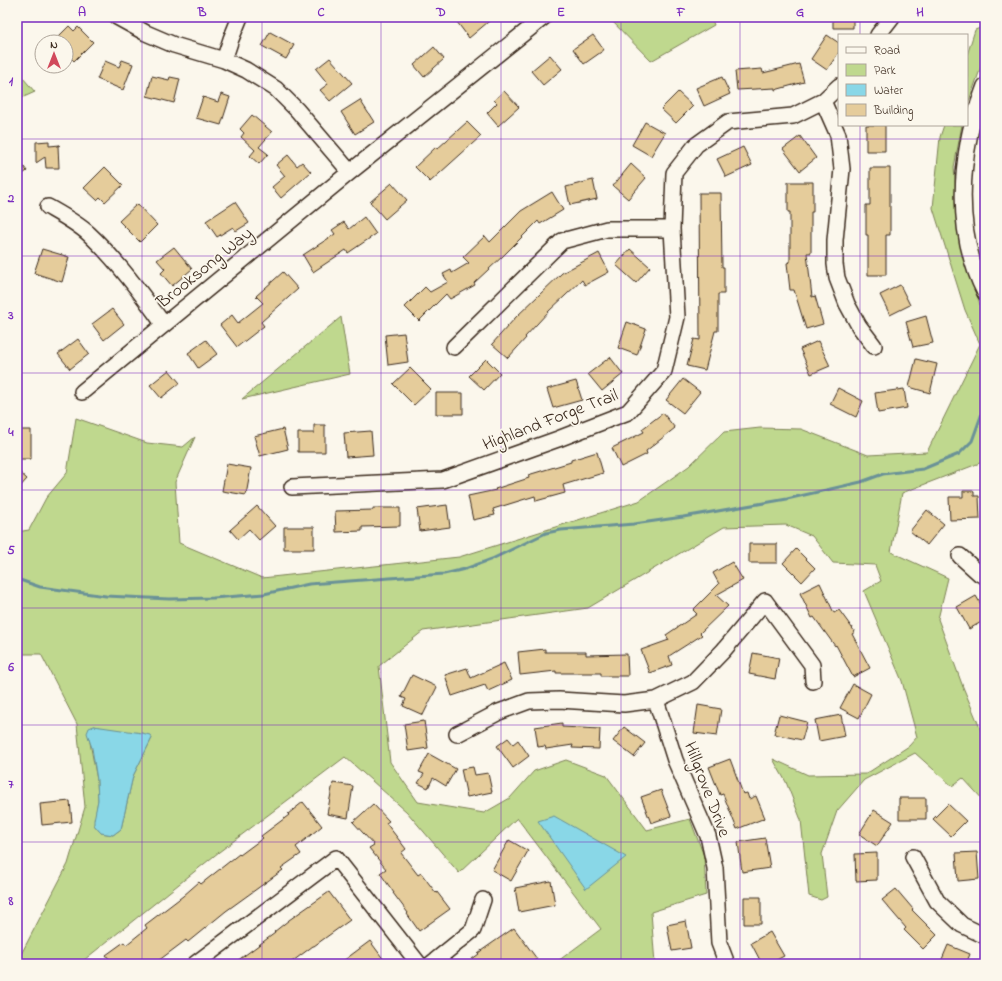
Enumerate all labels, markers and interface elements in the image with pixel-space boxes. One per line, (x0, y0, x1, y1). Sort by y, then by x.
text: A (78, 3, 86, 22)
text: B (197, 3, 207, 22)
text: C (317, 3, 325, 22)
text: D (435, 3, 446, 22)
text: E (557, 3, 565, 22)
text: F (676, 3, 686, 22)
text: G (796, 3, 804, 22)
text: H (916, 3, 924, 22)
north arrow (34, 34, 74, 74)
legend (838, 34, 968, 126)
text: N (50, 37, 58, 53)
text: Road (874, 42, 900, 60)
text: Park (874, 62, 896, 80)
text: 1 (9, 72, 14, 91)
text: Water (874, 82, 903, 100)
text: Building (873, 102, 913, 121)
text: 2 (7, 189, 15, 208)
street label: Brooksong Way (151, 221, 260, 317)
text: 3 (7, 306, 14, 325)
street label: Highland Forge Trail (479, 383, 623, 460)
text: 4 (7, 423, 14, 442)
text: 5 (7, 541, 15, 560)
text: 6 (7, 658, 14, 677)
street label: Hillgrove Drive (675, 738, 737, 842)
text: 7 (8, 775, 14, 794)
text: 8 (8, 892, 14, 911)

